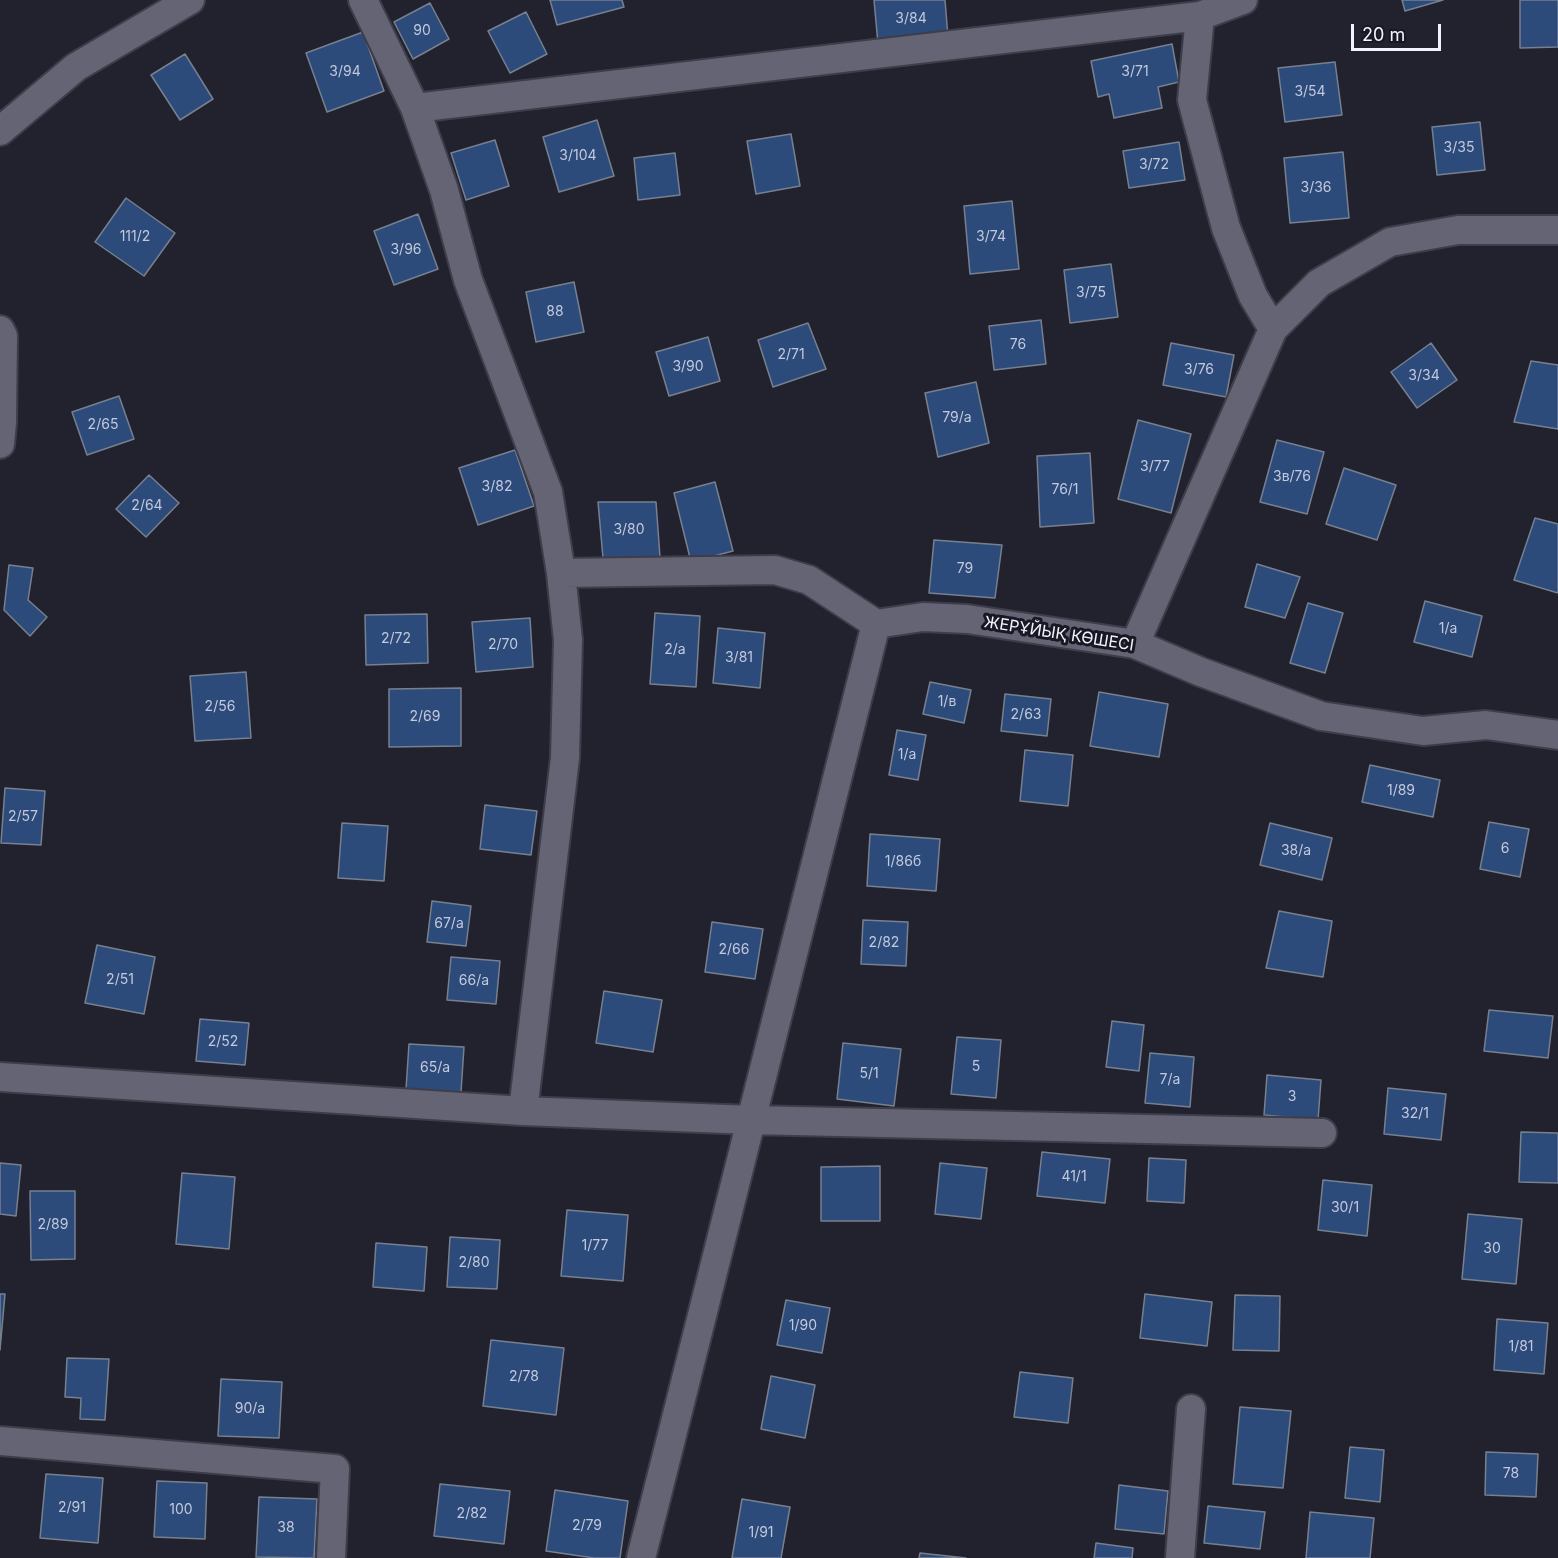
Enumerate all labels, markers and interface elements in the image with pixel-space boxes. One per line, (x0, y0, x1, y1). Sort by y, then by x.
house number: 3/84 (895, 11, 927, 27)
scale bar (1354, 12, 1444, 50)
house number: 90 (413, 23, 431, 39)
text: 20 m (1362, 24, 1405, 45)
house number: 3/94 (329, 64, 361, 80)
house number: 3/71 (1121, 64, 1149, 80)
house number: 3/54 (1294, 84, 1326, 100)
house number: 3/35 (1444, 140, 1474, 156)
house number: 3/104 (559, 148, 597, 164)
house number: 3/72 (1139, 157, 1169, 173)
house number: 3/36 (1300, 180, 1332, 196)
house number: 111/2 (120, 229, 150, 245)
house number: 3/74 (976, 229, 1006, 245)
house number: 3/96 (390, 242, 422, 258)
house number: 3/75 (1076, 285, 1106, 301)
house number: 88 (546, 304, 564, 320)
house number: 76 (1010, 337, 1026, 353)
house number: 2/71 (777, 347, 805, 363)
house number: 3/90 (672, 359, 704, 375)
house number: 3/76 (1184, 362, 1214, 378)
house number: 3/34 (1408, 368, 1440, 384)
house number: 79/а (942, 410, 972, 426)
house number: 2/65 (88, 417, 118, 433)
house number: 3/77 (1140, 459, 1170, 475)
house number: 3в/76 (1273, 469, 1311, 485)
house number: 3/82 (482, 479, 512, 495)
house number: 76/1 (1051, 482, 1079, 498)
house number: 2/64 (131, 498, 163, 514)
house number: 3/80 (613, 522, 645, 538)
house number: 79 (957, 561, 973, 577)
street label: ЖЕРҰЙЫҚ КӨШЕСІ (983, 613, 1135, 655)
house number: 1/а (1439, 621, 1457, 637)
house number: 2/72 (381, 631, 411, 647)
house number: 2/70 (488, 637, 518, 653)
house number: 2/а (664, 642, 686, 658)
house number: 3/81 (725, 650, 753, 666)
house number: 1/в (938, 694, 956, 710)
house number: 2/56 (205, 699, 235, 715)
house number: 2/63 (1011, 707, 1041, 723)
house number: 2/69 (410, 709, 440, 725)
house number: 1/а (898, 747, 916, 763)
house number: 1/89 (1387, 783, 1415, 799)
house number: 2/57 (8, 809, 38, 825)
house number: 6 (1501, 841, 1509, 857)
house number: 38/а (1281, 843, 1311, 859)
house number: 1/86б (885, 854, 921, 870)
house number: 67/а (434, 916, 464, 932)
house number: 2/82 (869, 935, 899, 951)
house number: 2/66 (719, 942, 749, 958)
house number: 2/51 (106, 972, 134, 988)
house number: 66/а (459, 973, 489, 989)
house number: 2/52 (208, 1034, 238, 1050)
house number: 5 (972, 1059, 980, 1075)
house number: 65/а (420, 1060, 450, 1076)
house number: 5/1 (859, 1066, 879, 1082)
house number: 7/а (1160, 1072, 1180, 1088)
house number: 3 (1288, 1089, 1296, 1105)
house number: 32/1 (1401, 1106, 1429, 1122)
house number: 41/1 (1061, 1169, 1087, 1185)
house number: 30/1 (1331, 1200, 1359, 1216)
house number: 2/89 (38, 1217, 68, 1233)
house number: 1/77 (582, 1238, 608, 1254)
house number: 30 (1483, 1241, 1501, 1257)
house number: 2/80 (458, 1255, 490, 1271)
house number: 1/90 (789, 1318, 817, 1334)
house number: 1/81 (1508, 1339, 1534, 1355)
house number: 2/78 (509, 1369, 539, 1385)
house number: 90/а (235, 1401, 265, 1417)
house number: 78 (1503, 1466, 1519, 1482)
house number: 2/91 (58, 1500, 86, 1516)
house number: 100 (169, 1502, 193, 1518)
house number: 2/82 (457, 1506, 487, 1522)
house number: 2/79 (572, 1518, 602, 1534)
house number: 38 (277, 1520, 295, 1536)
house number: 1/91 (748, 1525, 774, 1541)

